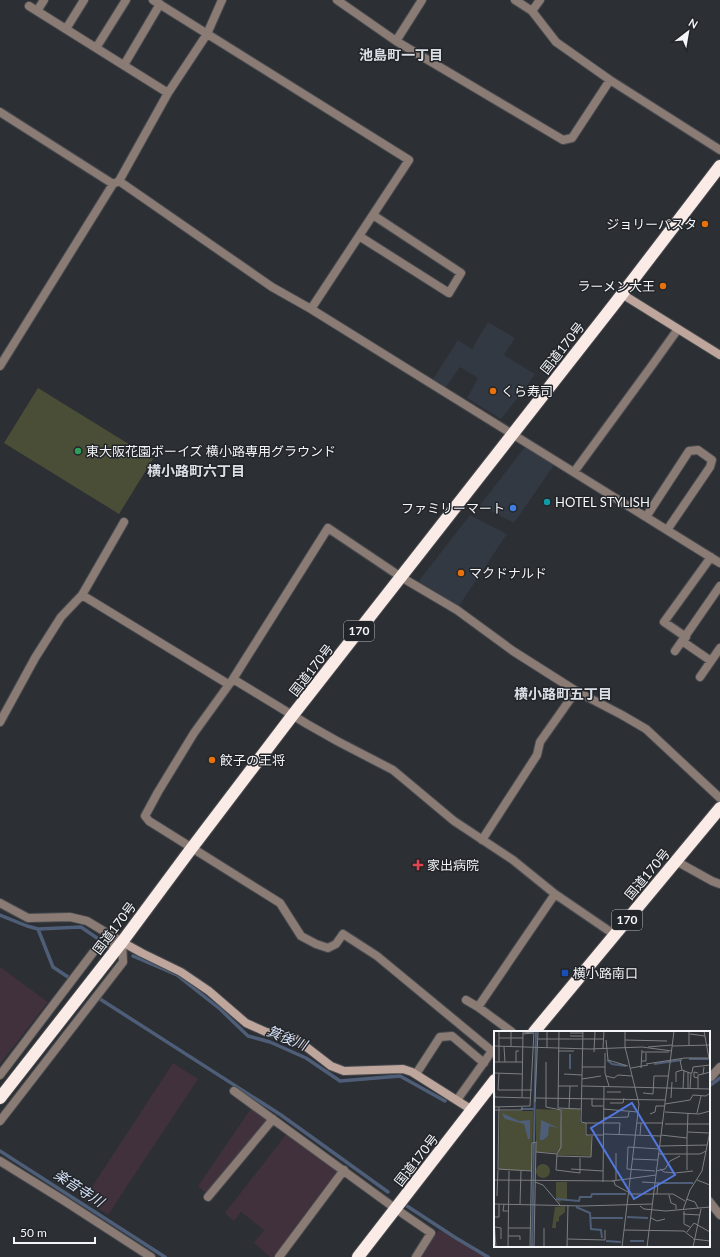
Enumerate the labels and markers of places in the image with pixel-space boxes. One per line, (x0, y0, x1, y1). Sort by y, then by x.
place label: ジョリーパスタ (606, 216, 697, 232)
marker: ジョリーパスタ (700, 219, 710, 229)
place label: ラーメン大王 (578, 278, 655, 294)
marker: ラーメン大王 (658, 281, 668, 291)
place label: くら寿司 (501, 383, 553, 399)
marker: くら寿司 (488, 386, 498, 396)
place label: 東大阪花園ボーイズ 横小路専用グラウンド (86, 443, 336, 459)
marker: 東大阪花園ボーイズ 横小路専用グラウンド (73, 446, 83, 456)
place label: HOTEL STYLISH (555, 494, 650, 510)
marker: HOTEL STYLISH (542, 497, 552, 507)
place label: ファミリーマート (401, 500, 505, 516)
marker: ファミリーマート (508, 503, 518, 513)
place label: マクドナルド (469, 565, 547, 581)
marker: マクドナルド (456, 568, 466, 578)
place label: 餃子の王将 (220, 752, 285, 768)
marker: 餃子の王将 (207, 755, 217, 765)
place label: 家出病院 (427, 857, 479, 873)
marker: 家出病院 (412, 859, 424, 871)
place label: 横小路南口 (573, 965, 638, 981)
marker: 横小路南口 (560, 968, 570, 978)

